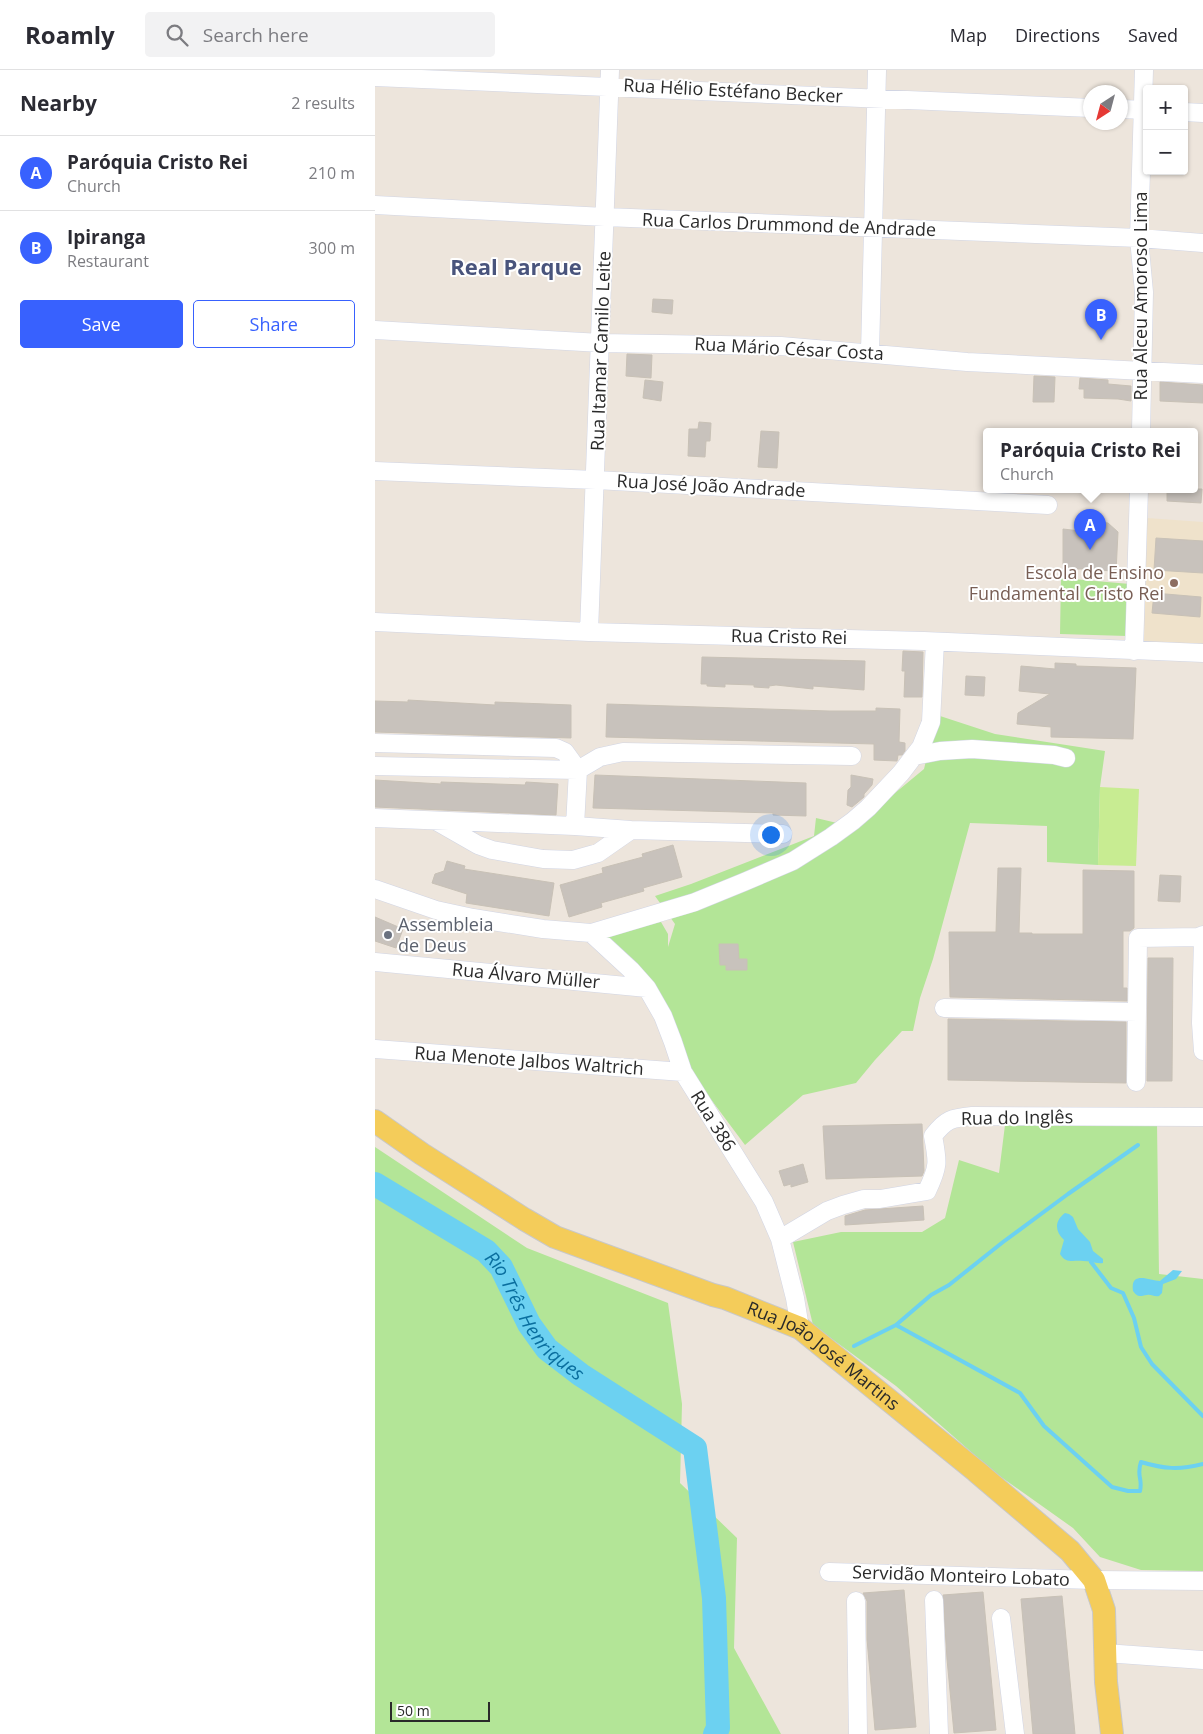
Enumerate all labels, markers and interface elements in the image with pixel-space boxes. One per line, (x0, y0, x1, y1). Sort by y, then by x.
search box (145, 12, 495, 57)
text: Roamly (25, 18, 115, 51)
icon: search (163, 21, 191, 49)
text: Search here (203, 22, 309, 48)
text: Map (950, 23, 987, 47)
text: Directions (1015, 23, 1100, 47)
text: Saved (1128, 23, 1178, 47)
street label: Rua Hélio Estéfano Becker (623, 72, 844, 108)
north arrow (1083, 85, 1128, 130)
map controls (1143, 85, 1188, 175)
button: + (1143, 85, 1188, 130)
text: Nearby (20, 89, 97, 117)
text: 2 results (291, 92, 355, 114)
button: − (1143, 130, 1188, 175)
text: Paróquia Cristo Rei (67, 149, 248, 175)
text: A (30, 162, 42, 184)
text: 210 m (309, 162, 355, 184)
text: Church (67, 175, 121, 197)
street label: Rua Alceu Amoroso Lima (1128, 192, 1152, 400)
street label: Rua Carlos Drummond de Andrade (642, 207, 936, 241)
text: Ipiranga (67, 224, 146, 250)
text: B (31, 237, 41, 259)
text: 300 m (309, 237, 355, 259)
text: Restaurant (67, 250, 149, 272)
district label: Real Parque (450, 251, 582, 281)
street label: Rua Itamar Camilo Leite (585, 251, 615, 451)
pin: B (1085, 299, 1117, 340)
button: Save (20, 300, 183, 348)
button: Share (193, 300, 355, 348)
street label: Rua Mário César Costa (694, 331, 884, 365)
popup (983, 428, 1198, 493)
text: Paróquia Cristo Rei (1000, 437, 1181, 463)
text: Church (1000, 463, 1054, 485)
street label: Rua José João Andrade (616, 468, 806, 502)
pin: A (1074, 509, 1106, 550)
place label: Escola de Ensino Fundamental Cristo Rei (969, 560, 1164, 605)
marker: Escola de Ensino Fundamental Cristo Rei (1168, 577, 1180, 589)
street label: Rua Cristo Rei (731, 623, 847, 649)
your location (758, 822, 784, 848)
place label: Assembleia de Deus (398, 912, 494, 957)
marker: Assembleia de Deus (382, 929, 394, 941)
street label: Rua Álvaro Müller (451, 957, 602, 993)
street label: Rua Menote Jalbos Waltrich (414, 1040, 645, 1080)
street label: Rua 386 (686, 1085, 742, 1156)
street label: Rua do Inglês (961, 1104, 1073, 1130)
water label: Rio Três Henriques (479, 1245, 590, 1386)
street label: Rua João José Martins (744, 1295, 905, 1415)
street label: Servidão Monteiro Lobato (852, 1559, 1070, 1591)
scale bar (390, 1699, 490, 1722)
text: 50 m (397, 1701, 430, 1720)

